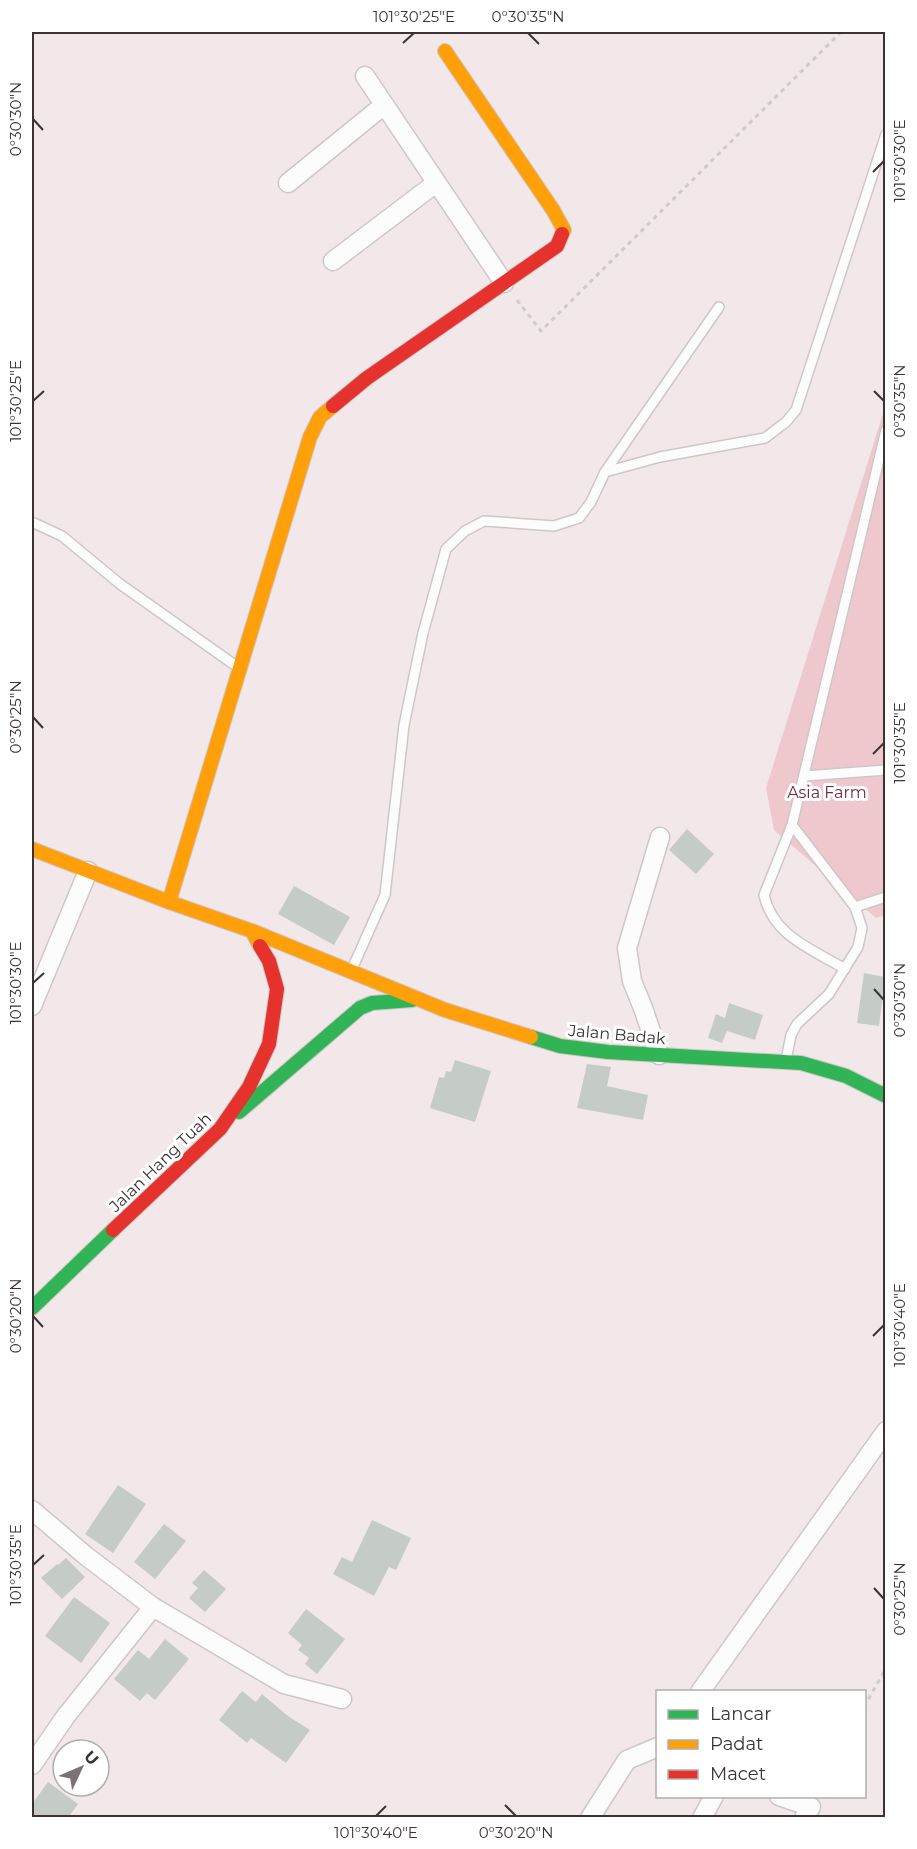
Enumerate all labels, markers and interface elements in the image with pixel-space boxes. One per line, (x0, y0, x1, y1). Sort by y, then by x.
text: 101°30'25"E (373, 7, 455, 26)
text: 0°30'35"N (492, 7, 564, 26)
text: 0°30'30"N (6, 82, 25, 156)
text: 101°30'30"E (890, 119, 909, 203)
text: 101°30'25"E (6, 360, 25, 442)
text: 0°30'35"N (890, 365, 909, 437)
text: 0°30'25"N (6, 680, 25, 754)
text: 101°30'35"E (890, 702, 909, 784)
park label: Asia Farm (787, 783, 867, 802)
text: 101°30'30"E (6, 941, 25, 1025)
text: 0°30'30"N (890, 963, 909, 1037)
street label: Jalan Badak (567, 1021, 667, 1048)
street label: Jalan Hang Tuah (105, 1109, 215, 1217)
text: 0°30'20"N (6, 1279, 25, 1353)
text: 101°30'40"E (890, 1283, 909, 1367)
text: 101°30'35"E (6, 1524, 25, 1606)
text: 0°30'25"N (890, 1562, 909, 1636)
legend (656, 1690, 866, 1798)
text: Lancar (710, 1703, 771, 1725)
text: Padat (710, 1733, 763, 1755)
north arrow (51, 1738, 111, 1798)
text: U (80, 1747, 103, 1769)
text: Macet (710, 1763, 766, 1785)
text: 101°30'40"E (334, 1823, 418, 1842)
text: 0°30'20"N (479, 1823, 553, 1842)

